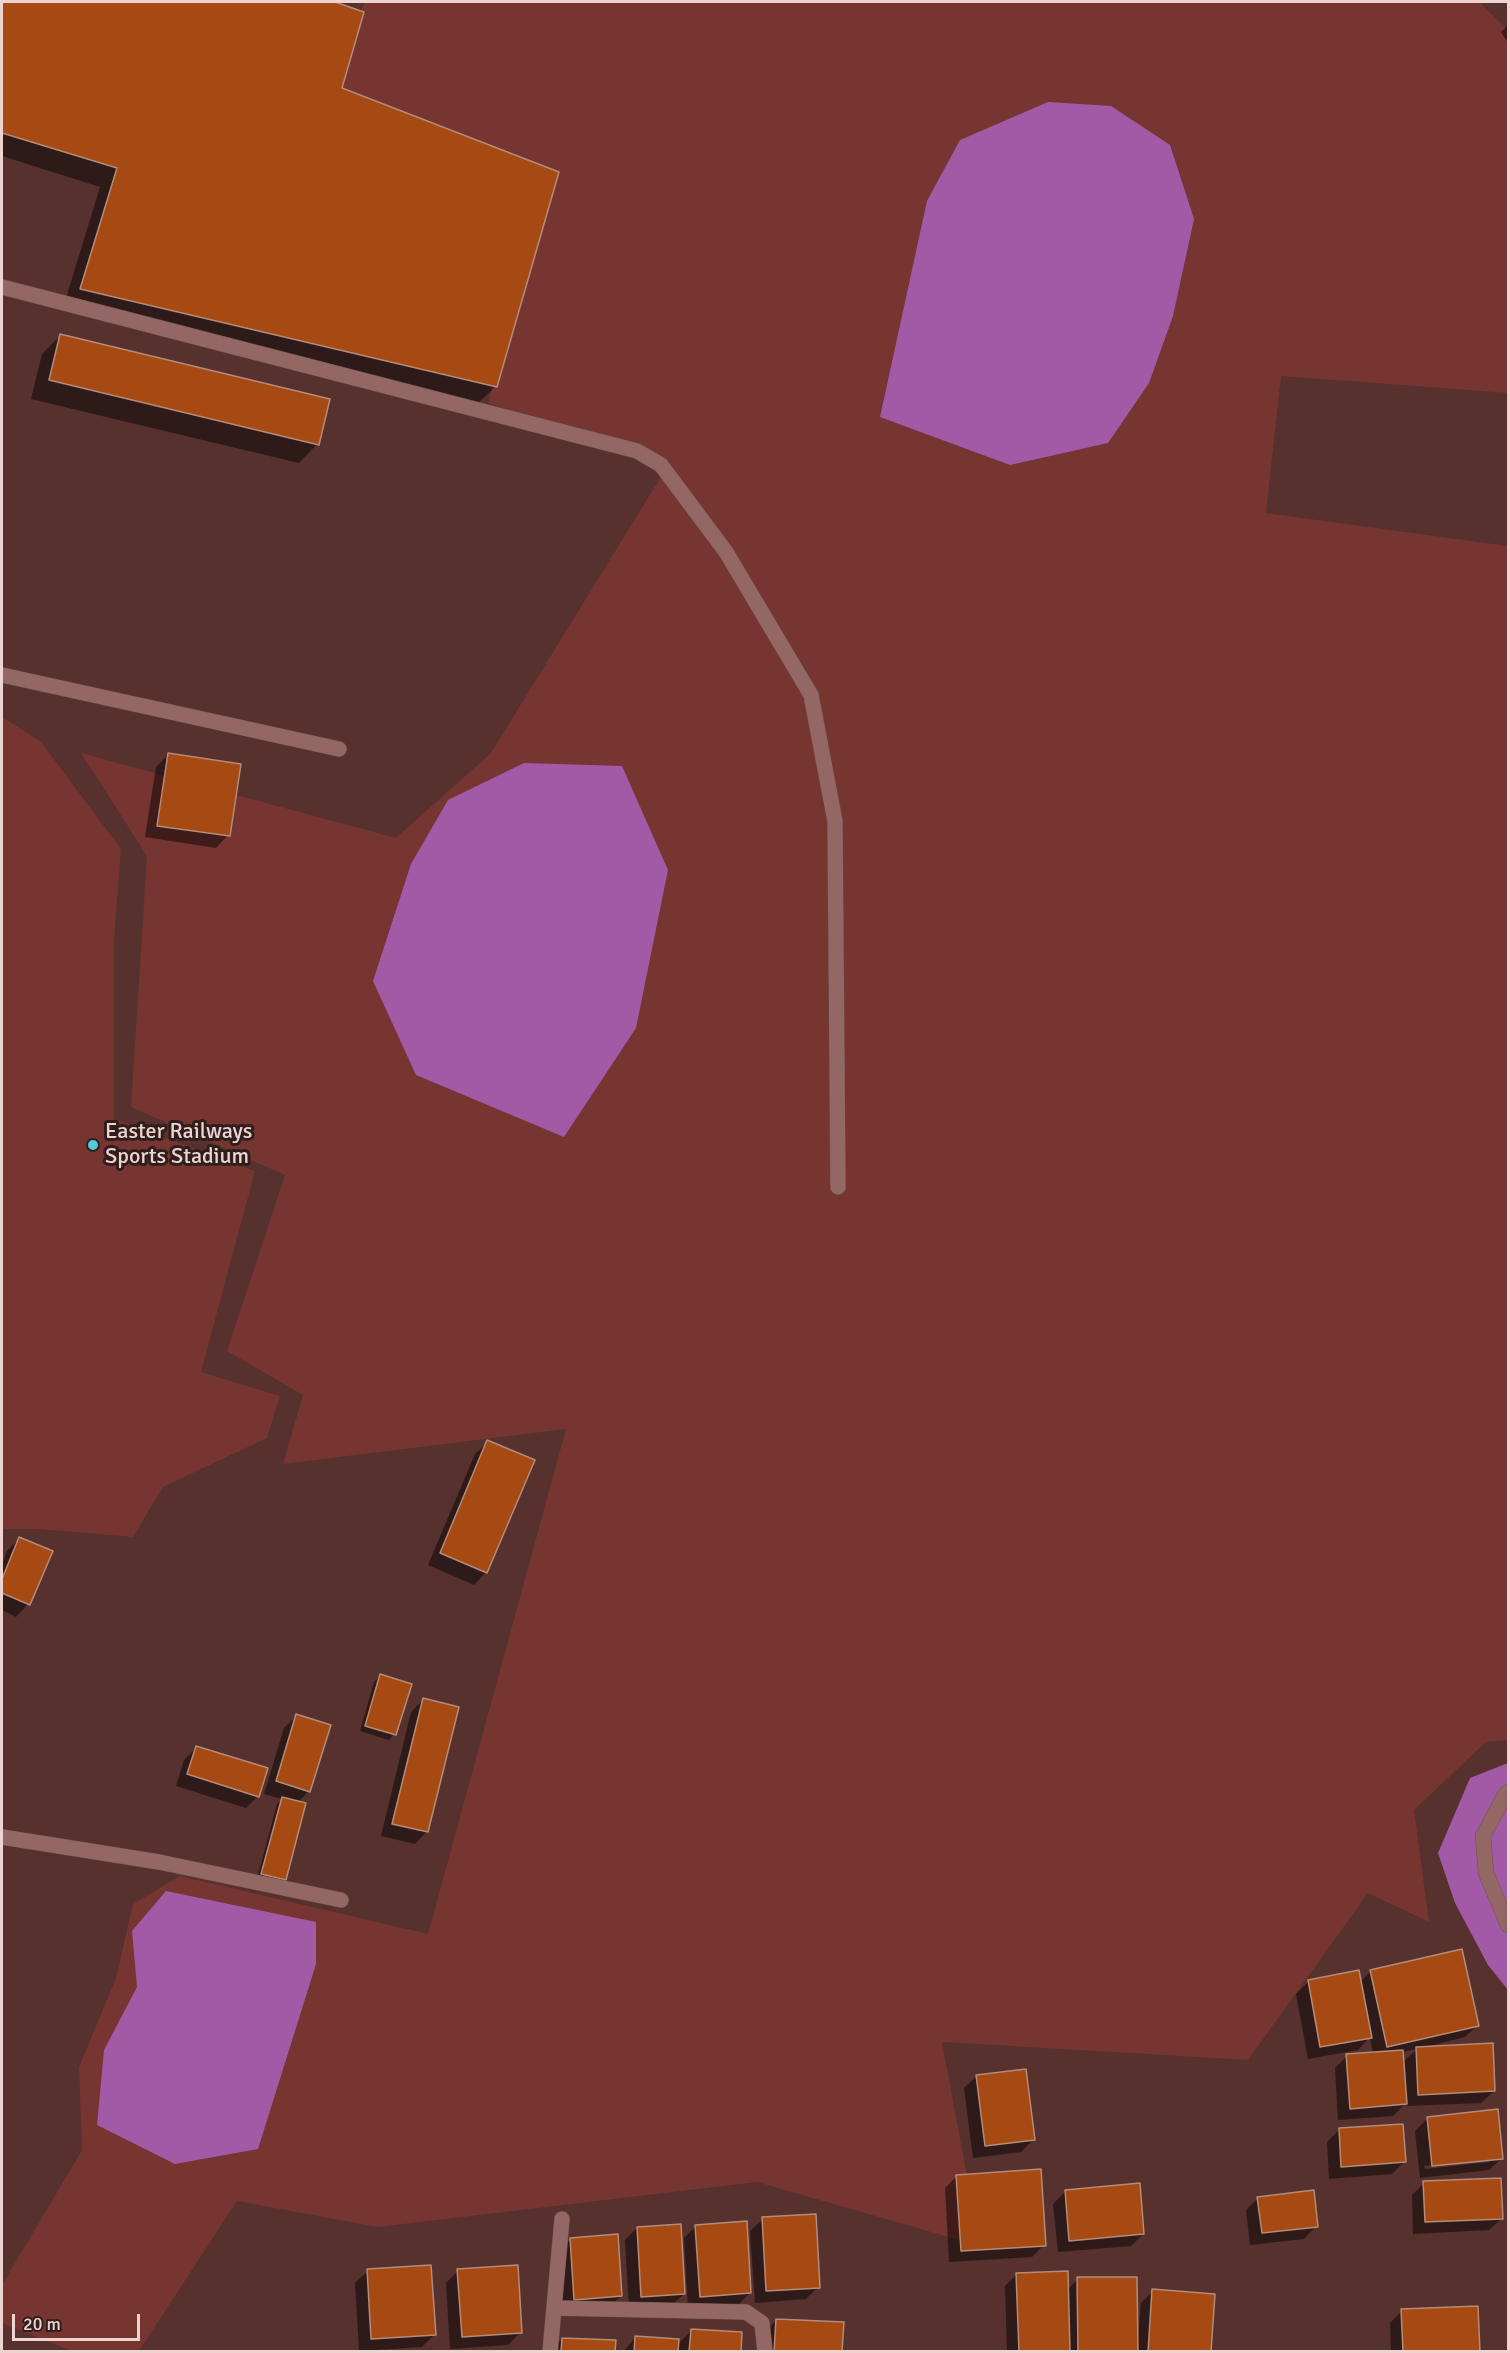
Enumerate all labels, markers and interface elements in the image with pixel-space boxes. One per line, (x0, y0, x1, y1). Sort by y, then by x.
place label: Easter Railways Sports Stadium (105, 1119, 252, 1170)
marker: Easter Railways Sports Stadium (86, 1138, 100, 1152)
scale bar (15, 2302, 142, 2340)
text: 20 m (23, 2313, 61, 2335)

